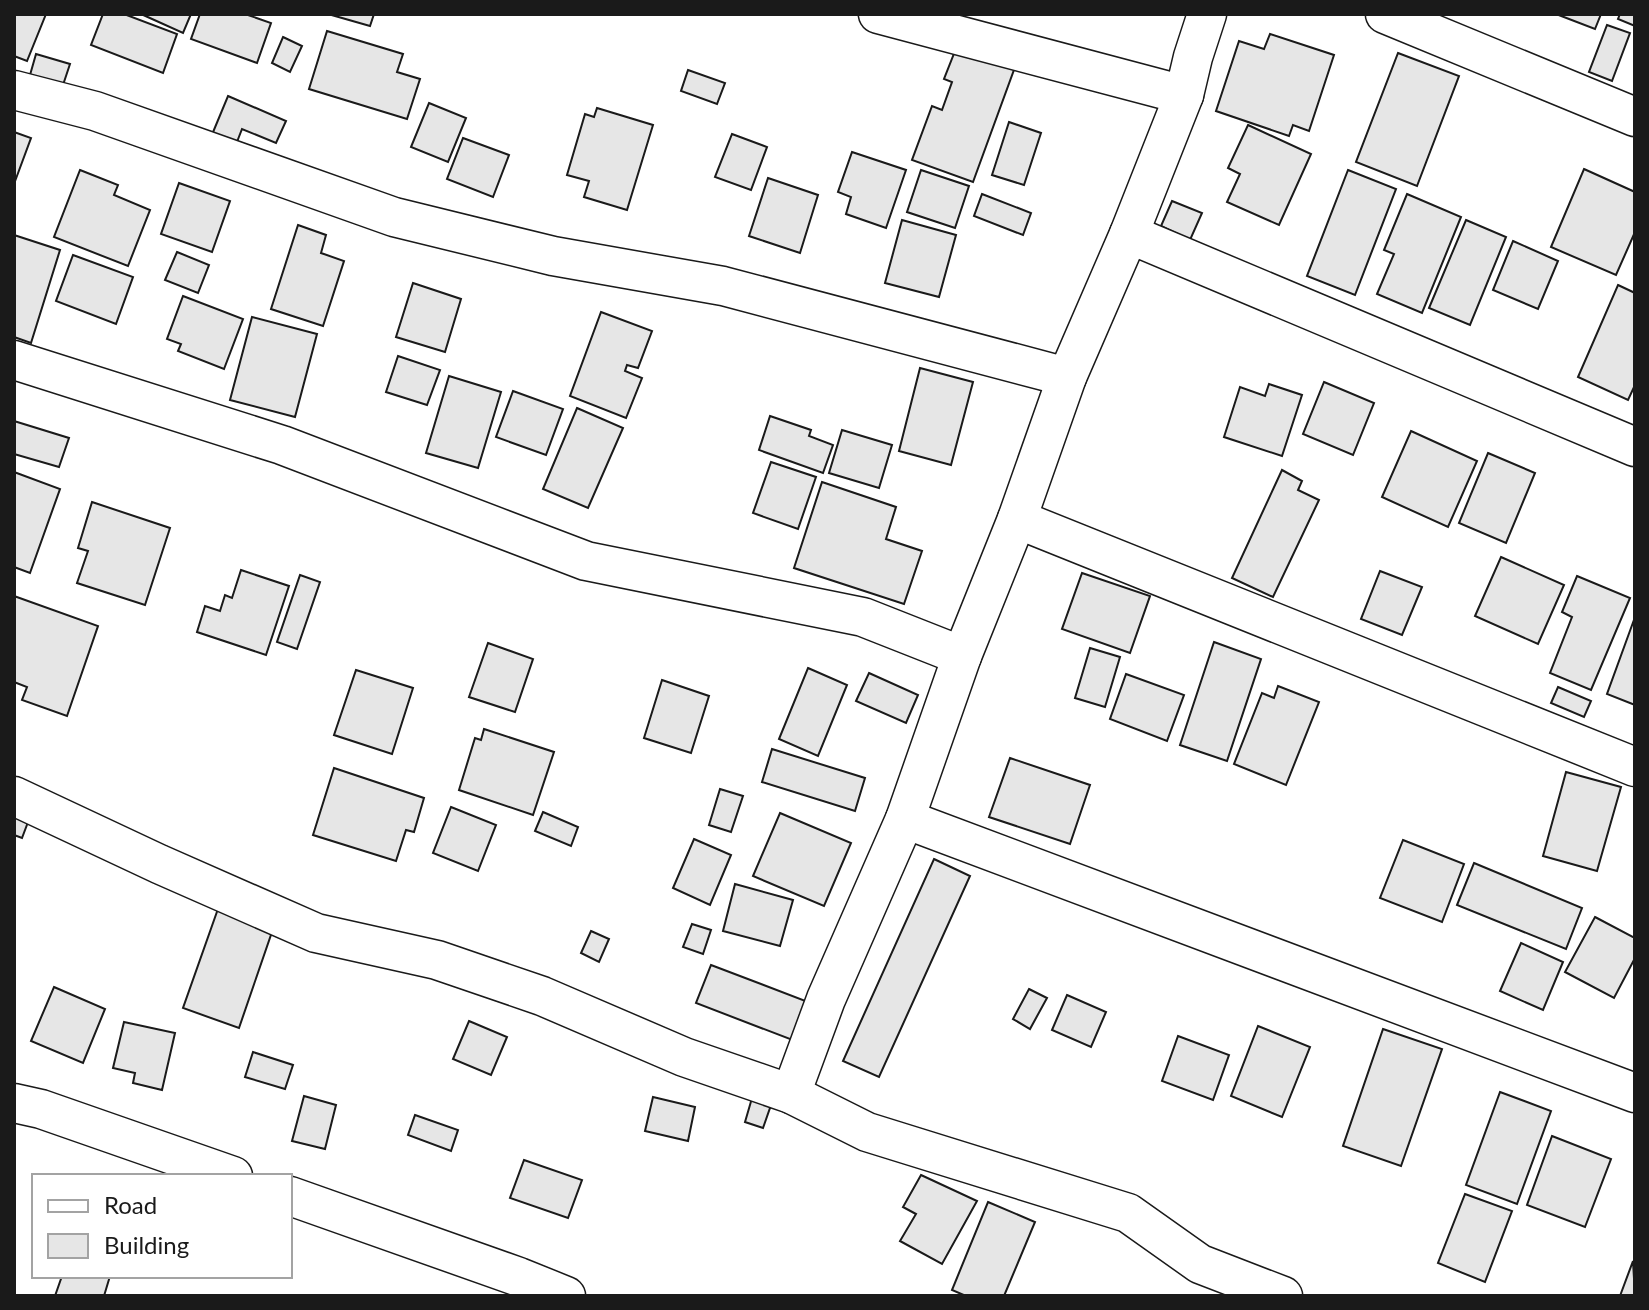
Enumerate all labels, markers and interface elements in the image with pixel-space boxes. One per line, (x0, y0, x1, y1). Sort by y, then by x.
legend (32, 1174, 292, 1278)
text: Road (104, 1190, 157, 1219)
text: Building (104, 1230, 189, 1259)

